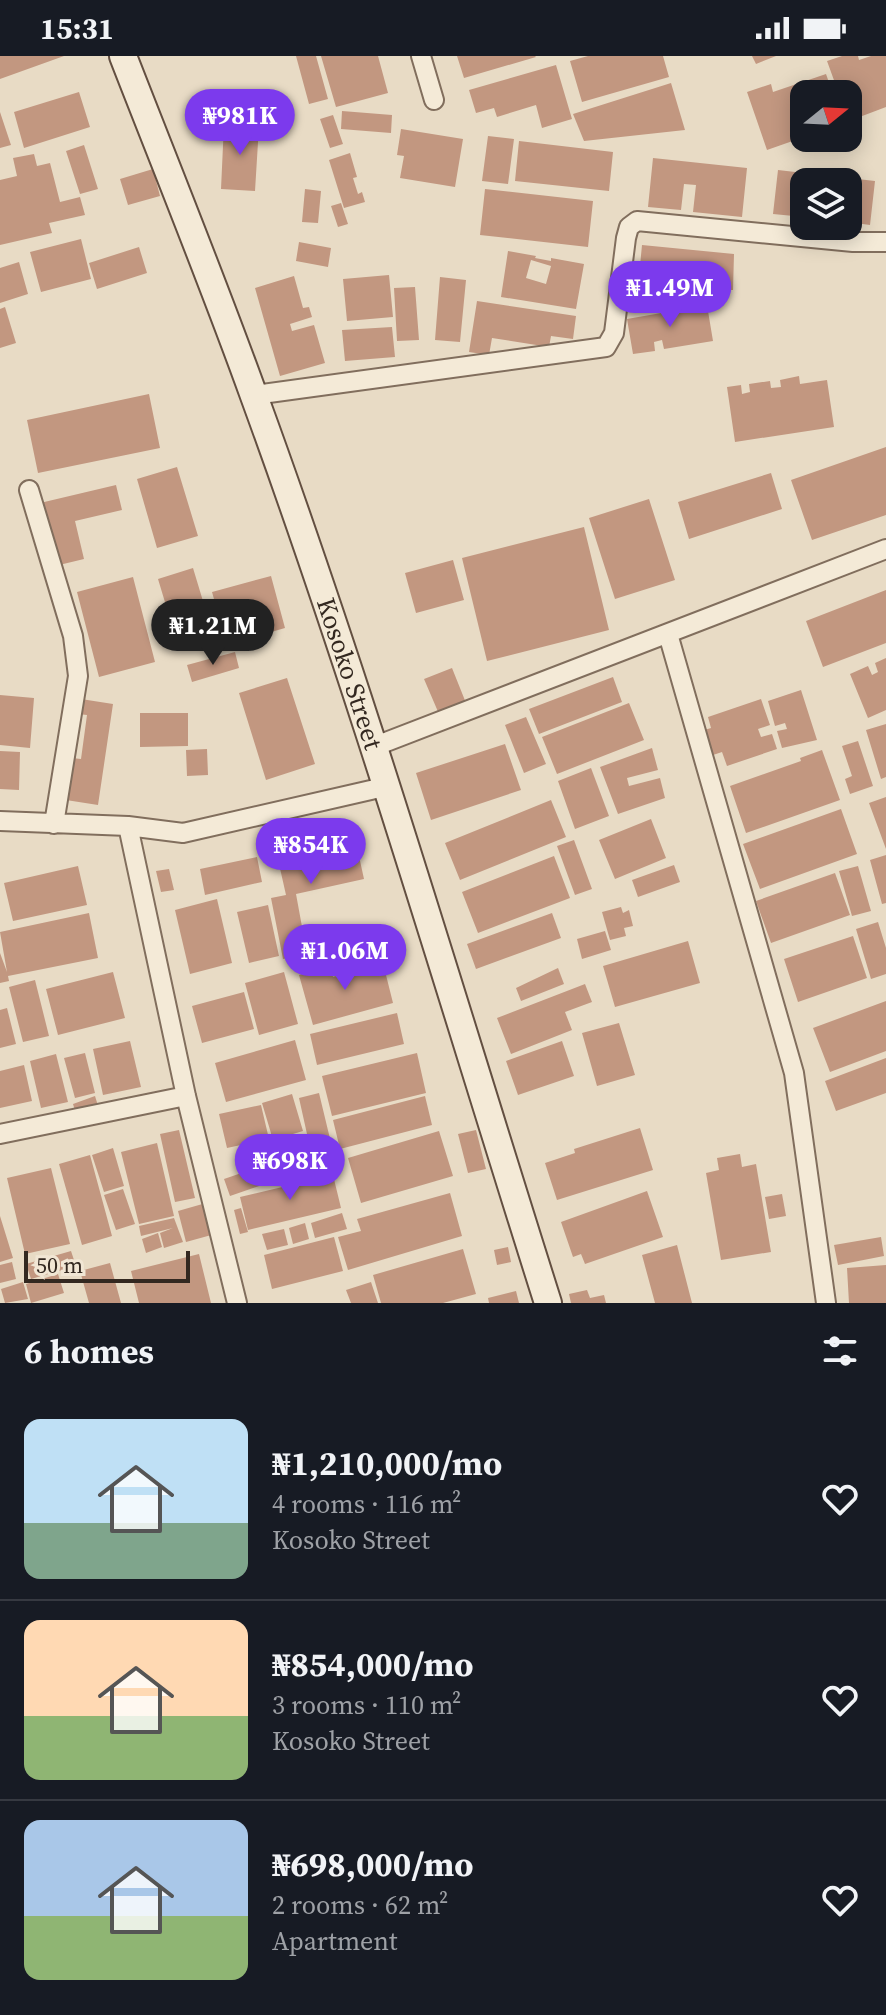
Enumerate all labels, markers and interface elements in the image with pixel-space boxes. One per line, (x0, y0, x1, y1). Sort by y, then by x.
text: 15:31 (40, 8, 114, 49)
north arrow (790, 80, 862, 152)
map controls (790, 80, 862, 240)
pin: ₦981K (184, 89, 296, 157)
text: ₦981K (203, 97, 277, 133)
button: layers (790, 168, 862, 240)
pin: ₦1.49M (605, 261, 735, 329)
text: ₦1.49M (626, 269, 714, 305)
street label: Kosoko Street (308, 593, 392, 755)
pin: ₦1.21M (148, 599, 278, 667)
text: ₦1.21M (169, 607, 257, 643)
pin: ₦854K (255, 818, 367, 886)
text: ₦854K (274, 826, 348, 862)
pin: ₦1.06M (280, 924, 410, 992)
text: ₦1.06M (301, 932, 389, 968)
pin: ₦698K (234, 1134, 346, 1202)
text: ₦698K (253, 1142, 327, 1178)
scale bar (24, 1247, 190, 1283)
text: 50 m (36, 1250, 83, 1280)
text: 6 homes (24, 1328, 154, 1374)
icon: filters (818, 1329, 862, 1373)
text: ₦1,210,000/mo (272, 1440, 502, 1486)
icon: home (88, 1451, 184, 1547)
icon: heart (818, 1477, 862, 1521)
text: 4 rooms · 116 m² (272, 1486, 461, 1522)
text: Kosoko Street (272, 1522, 430, 1558)
text: ₦854,000/mo (272, 1641, 473, 1687)
icon: home (88, 1652, 184, 1748)
icon: heart (818, 1678, 862, 1722)
text: 3 rooms · 110 m² (272, 1687, 461, 1723)
text: Kosoko Street (272, 1723, 430, 1759)
text: ₦698,000/mo (272, 1841, 473, 1887)
icon: home (88, 1852, 184, 1948)
icon: heart (818, 1878, 862, 1922)
text: 2 rooms · 62 m² (272, 1887, 448, 1923)
text: Apartment (272, 1923, 397, 1959)

